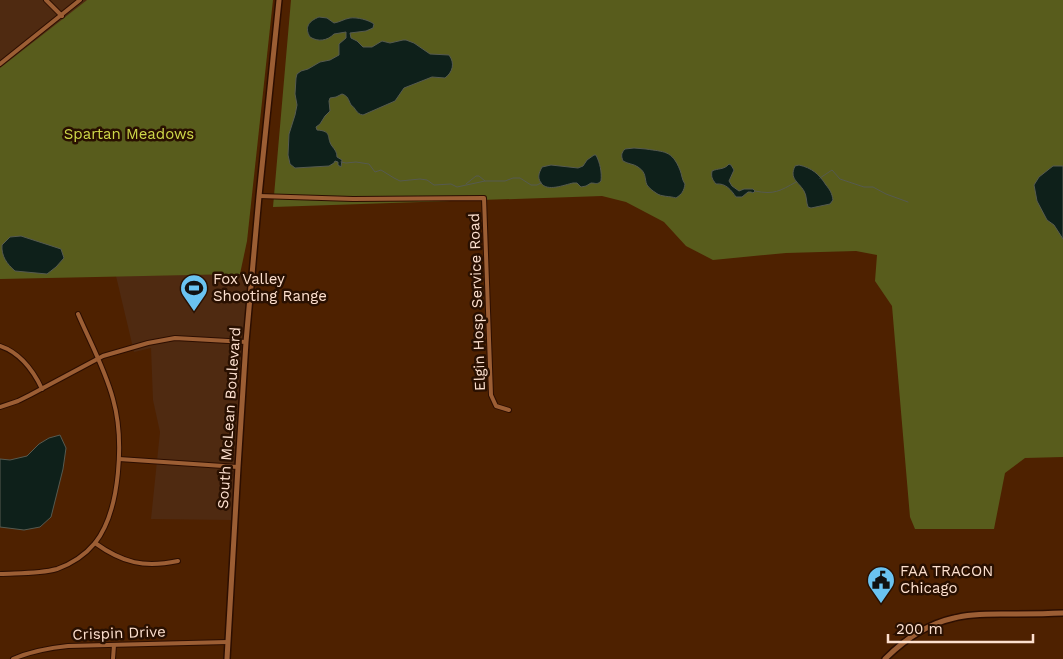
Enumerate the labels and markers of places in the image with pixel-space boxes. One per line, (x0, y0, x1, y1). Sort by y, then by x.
place label: Fox Valley Shooting Range (213, 270, 327, 305)
sports icon: Fox Valley Shooting Range (179, 273, 209, 312)
place label: FAA TRACON Chicago (900, 562, 993, 597)
public building icon: FAA TRACON Chicago (866, 565, 896, 604)

